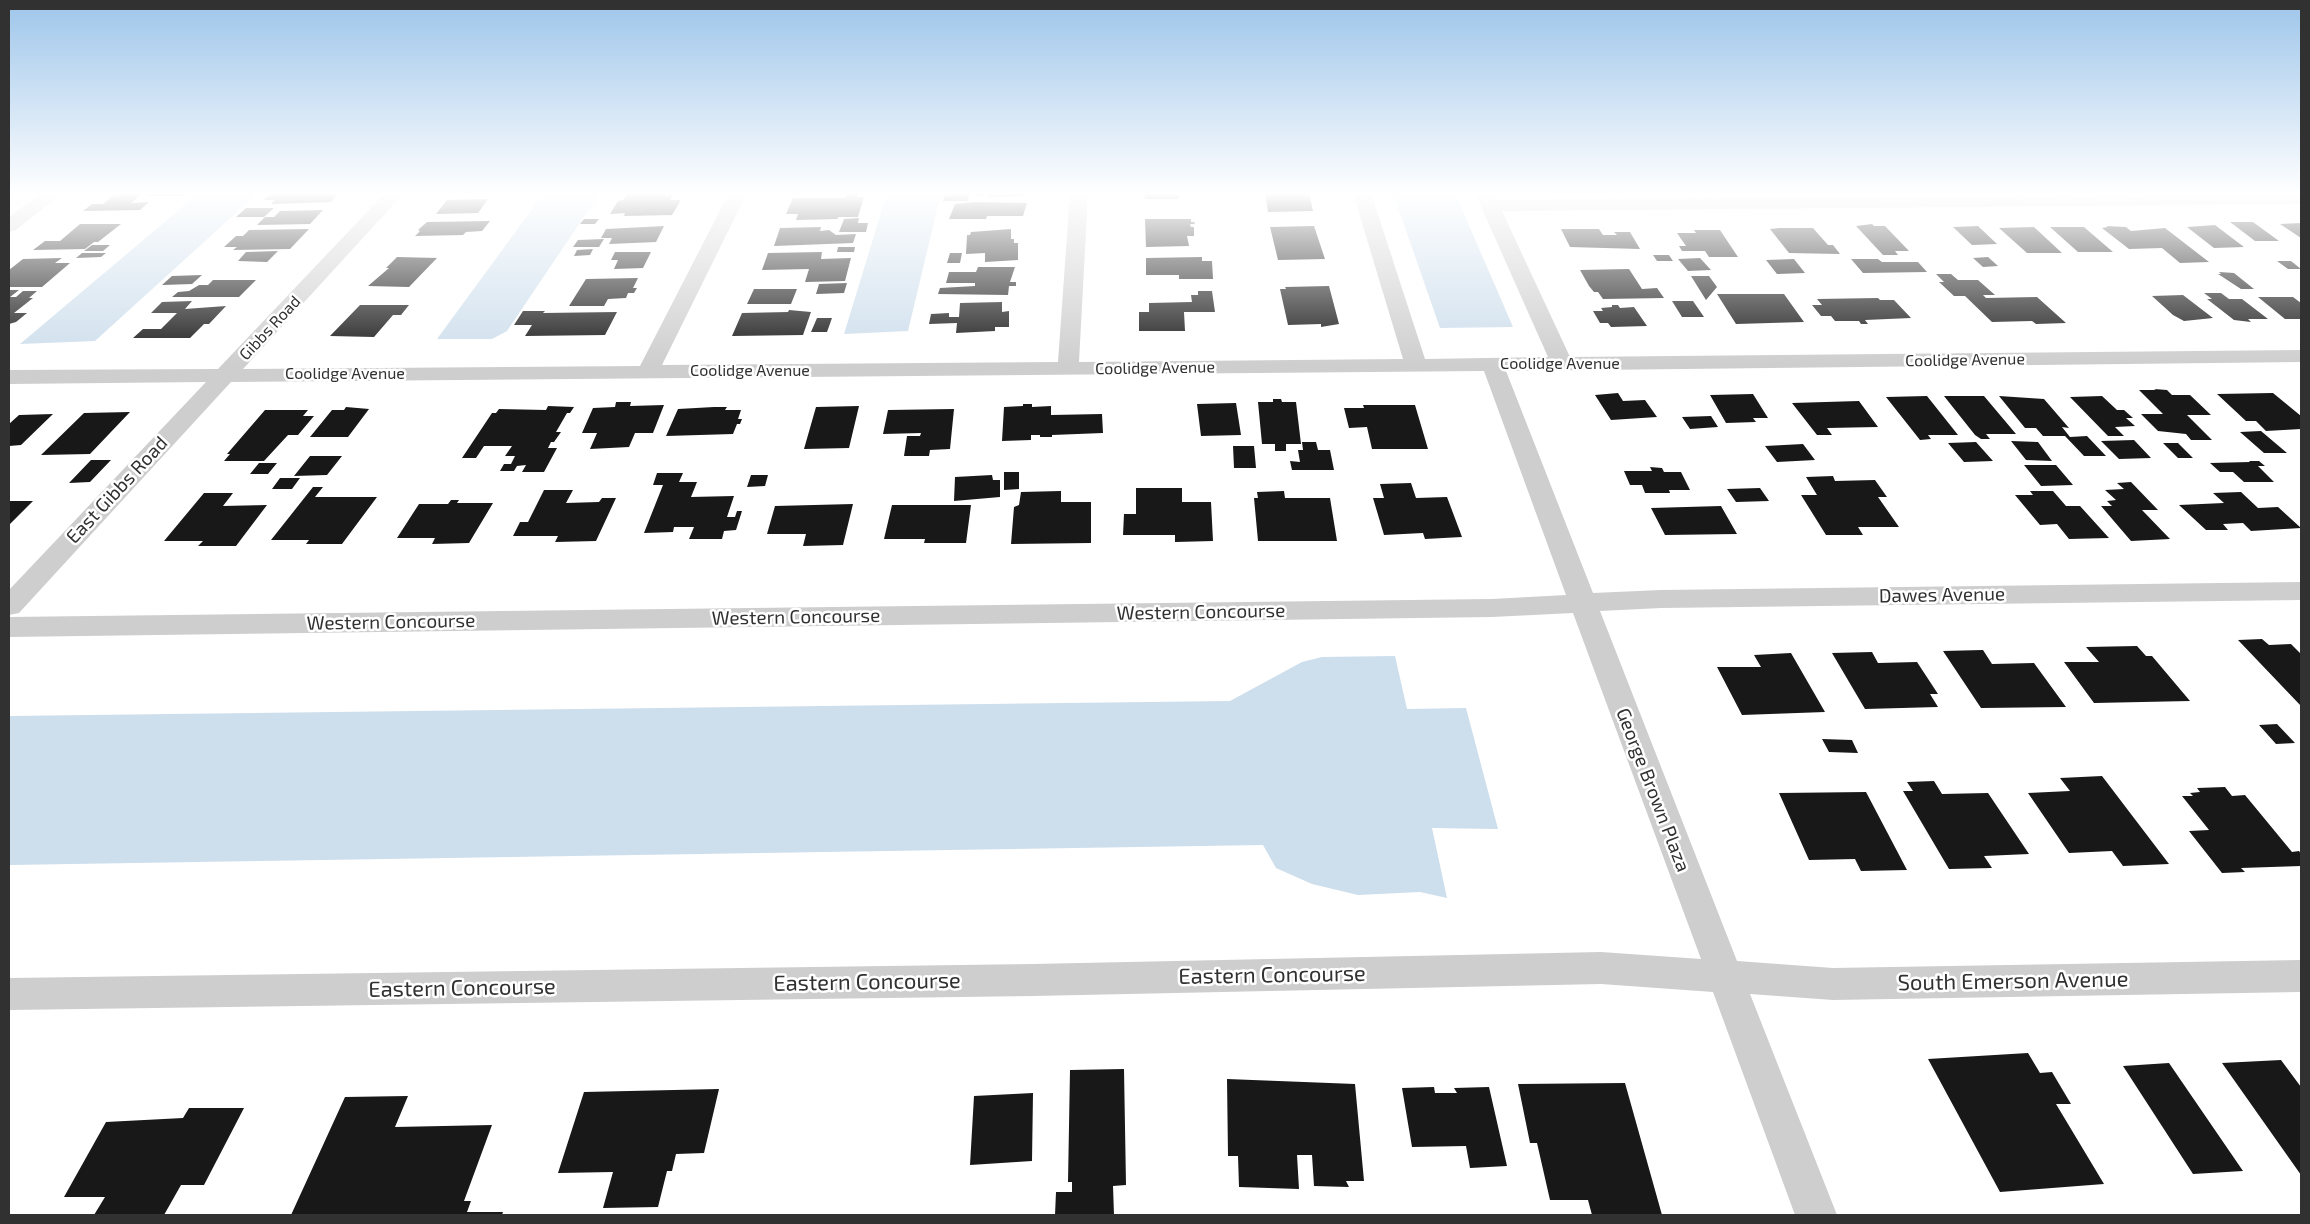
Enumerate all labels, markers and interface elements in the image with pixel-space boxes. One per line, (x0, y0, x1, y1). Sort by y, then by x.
street label: Gibbs Road (235, 292, 305, 364)
street label: Coolidge Avenue (1905, 349, 2025, 371)
street label: Coolidge Avenue (1500, 354, 1620, 374)
street label: Coolidge Avenue (1095, 357, 1215, 379)
street label: Coolidge Avenue (690, 361, 810, 381)
street label: Coolidge Avenue (285, 364, 405, 384)
street label: East Gibbs Road (62, 432, 172, 548)
street label: Dawes Avenue (1879, 582, 2005, 608)
street label: Western Concourse (1116, 599, 1286, 625)
street label: Western Concourse (711, 604, 881, 630)
street label: Western Concourse (306, 609, 476, 635)
street label: George Brown Plaza (1611, 705, 1695, 875)
street label: Eastern Concourse (1178, 960, 1366, 990)
street label: South Emerson Avenue (1897, 966, 2129, 996)
street label: Eastern Concourse (773, 967, 961, 997)
street label: Eastern Concourse (368, 973, 556, 1003)

